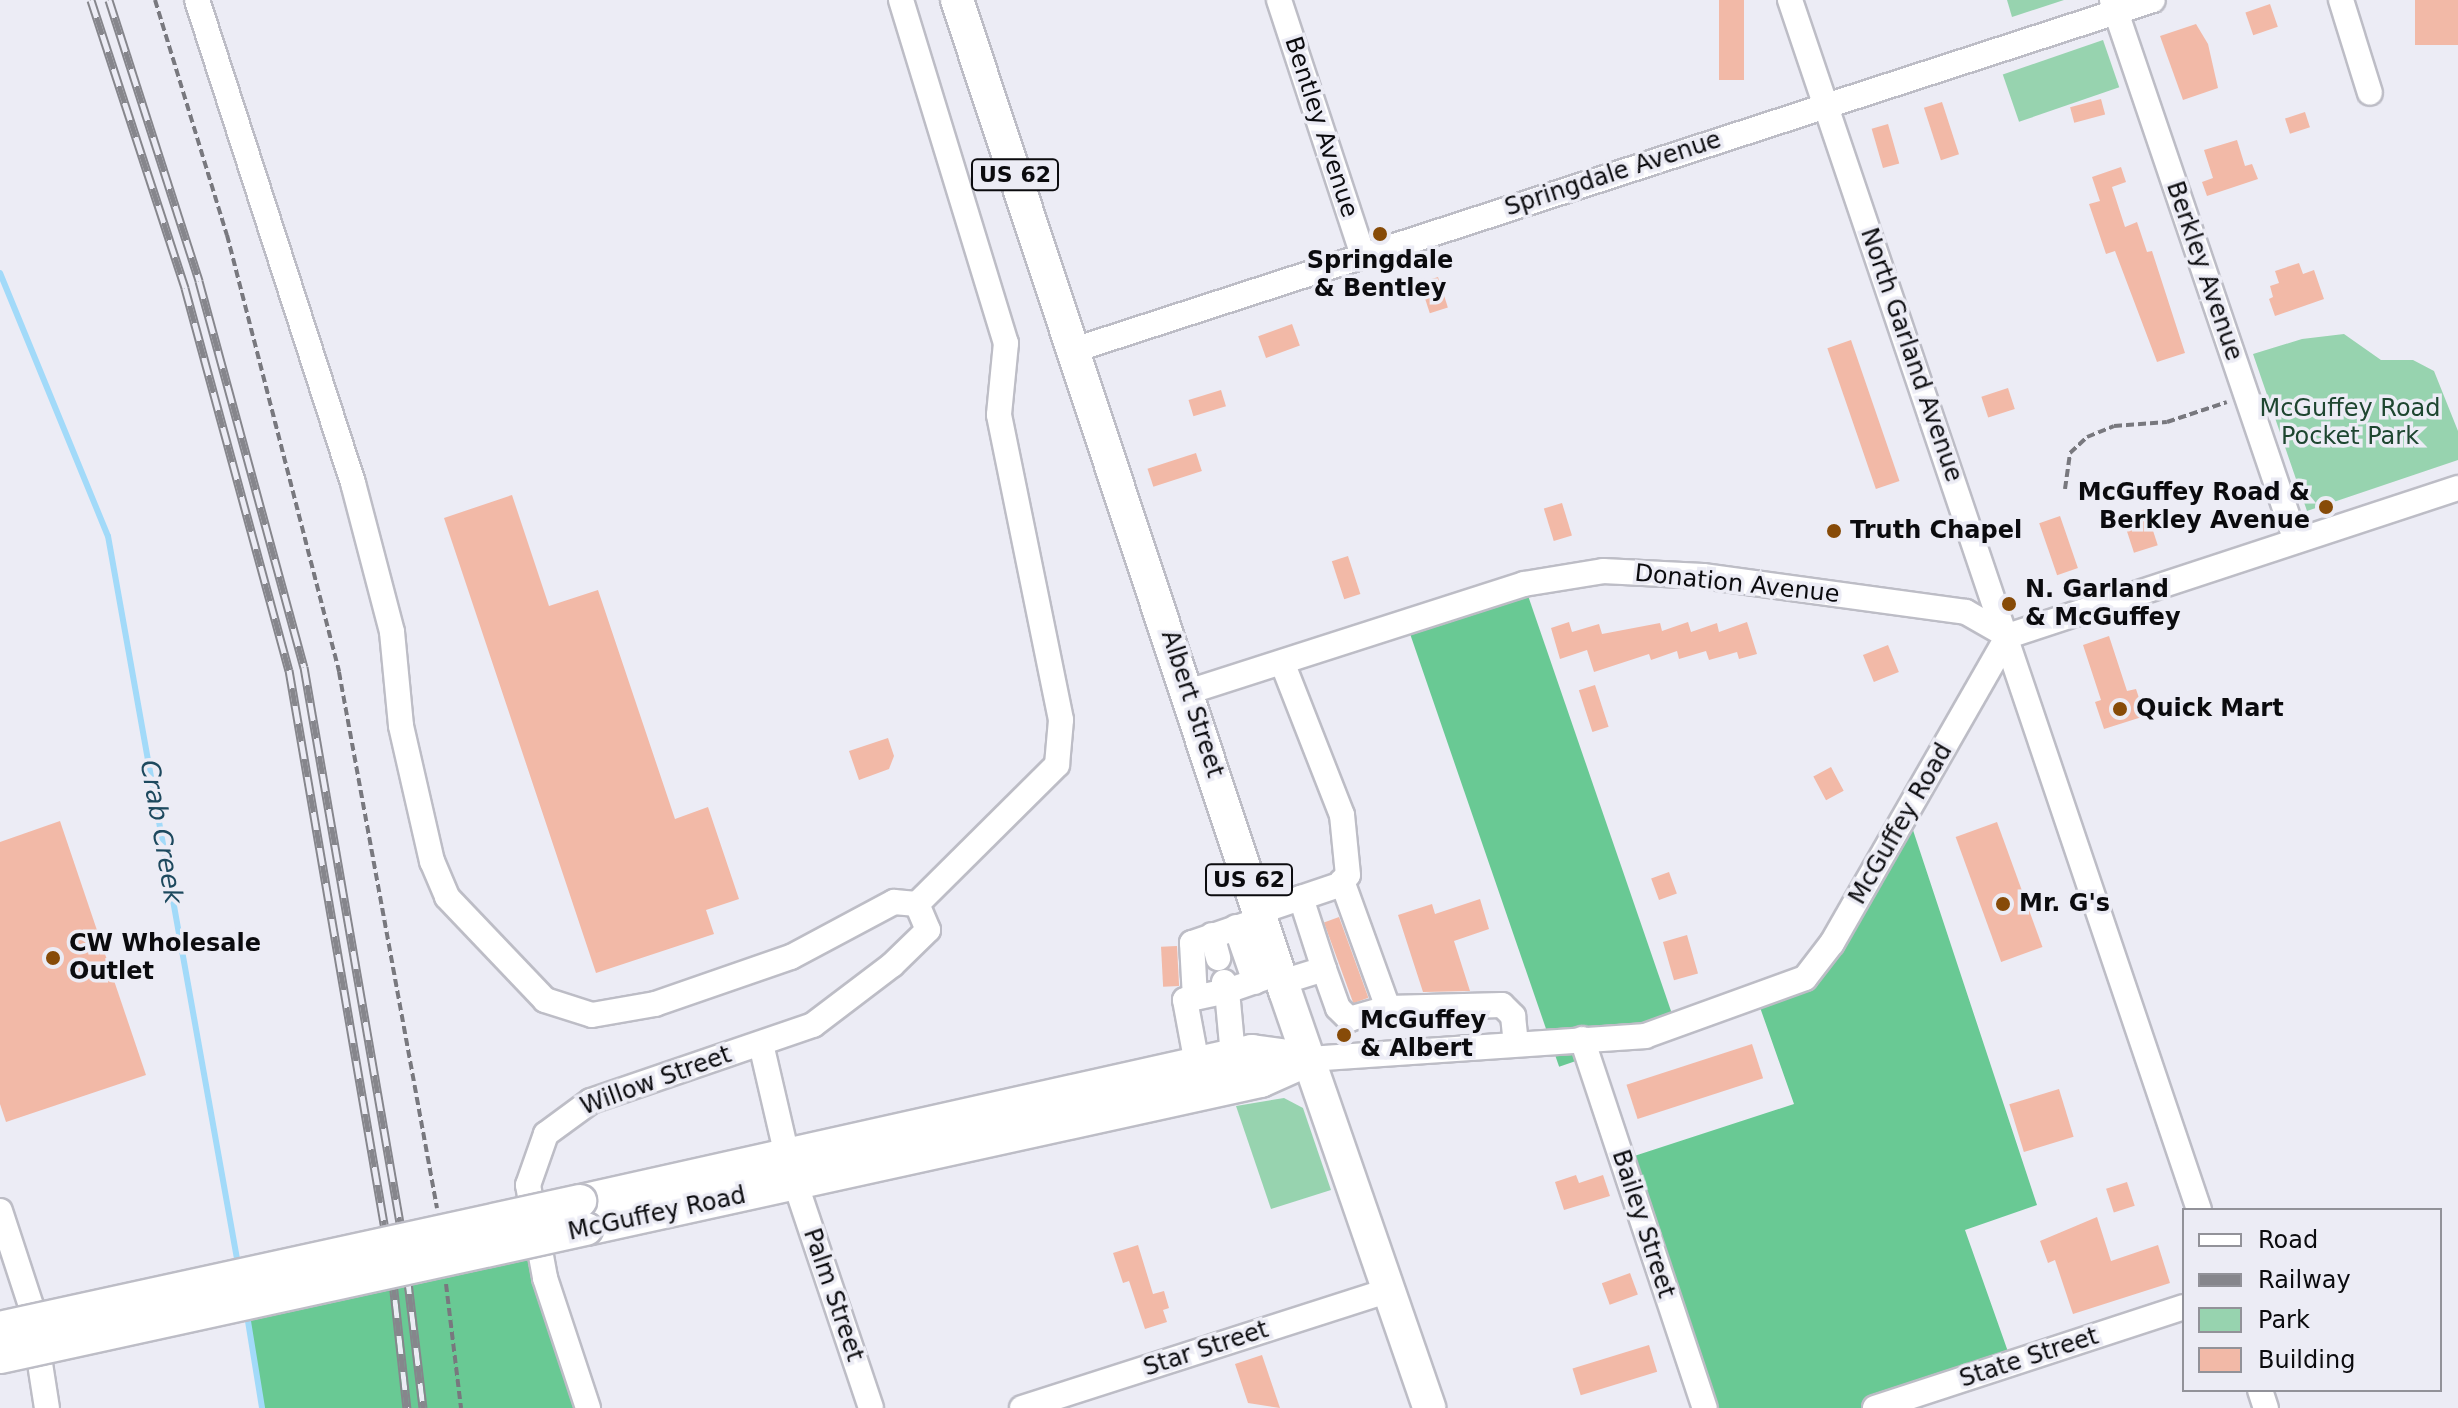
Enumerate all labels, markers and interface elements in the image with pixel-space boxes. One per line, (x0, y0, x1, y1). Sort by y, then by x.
street label: Bentley Avenue (1278, 33, 1364, 221)
street label: Springdale Avenue (1501, 125, 1725, 223)
road number: US 62 (971, 157, 1059, 193)
street label: Berkley Avenue (2160, 178, 2248, 364)
street label: North Garland Avenue (1854, 224, 1968, 486)
marker: Springdale & Bentley (1371, 225, 1389, 243)
place label: Springdale & Bentley (1307, 247, 1453, 303)
park label: McGuffey Road Pocket Park (2259, 395, 2441, 451)
place label: McGuffey Road & Berkley Avenue (2078, 479, 2310, 535)
marker: McGuffey Road & Berkley Avenue (2317, 498, 2335, 516)
place label: Truth Chapel (1850, 517, 2022, 545)
marker: Truth Chapel (1825, 522, 1843, 540)
street label: Donation Avenue (1633, 559, 1841, 609)
place label: N. Garland & McGuffey (2025, 576, 2181, 632)
marker: N. Garland & McGuffey (2000, 595, 2018, 613)
street label: Albert Street (1155, 627, 1229, 781)
place label: Quick Mart (2136, 695, 2284, 723)
marker: Quick Mart (2111, 700, 2129, 718)
street label: McGuffey Road (1843, 738, 1959, 910)
water label: Crab Creek (133, 758, 189, 906)
road number: US 62 (1205, 862, 1293, 898)
place label: Mr. G's (2019, 890, 2110, 918)
marker: Mr. G's (1994, 895, 2012, 913)
place label: CW Wholesale Outlet (69, 930, 261, 986)
marker: CW Wholesale Outlet (44, 949, 62, 967)
place label: McGuffey & Albert (1360, 1007, 1486, 1063)
marker: McGuffey & Albert (1335, 1026, 1353, 1044)
street label: Willow Street (577, 1040, 735, 1122)
street label: Bailey Street (1606, 1146, 1680, 1302)
street label: McGuffey Road (565, 1181, 749, 1247)
legend (2182, 1208, 2442, 1392)
street label: Palm Street (797, 1225, 869, 1365)
text: Road (2258, 1226, 2318, 1254)
text: Railway (2258, 1266, 2351, 1294)
text: Park (2258, 1306, 2310, 1334)
street label: Star Street (1140, 1315, 1272, 1383)
street label: State Street (1956, 1322, 2102, 1394)
text: Building (2258, 1346, 2355, 1374)

